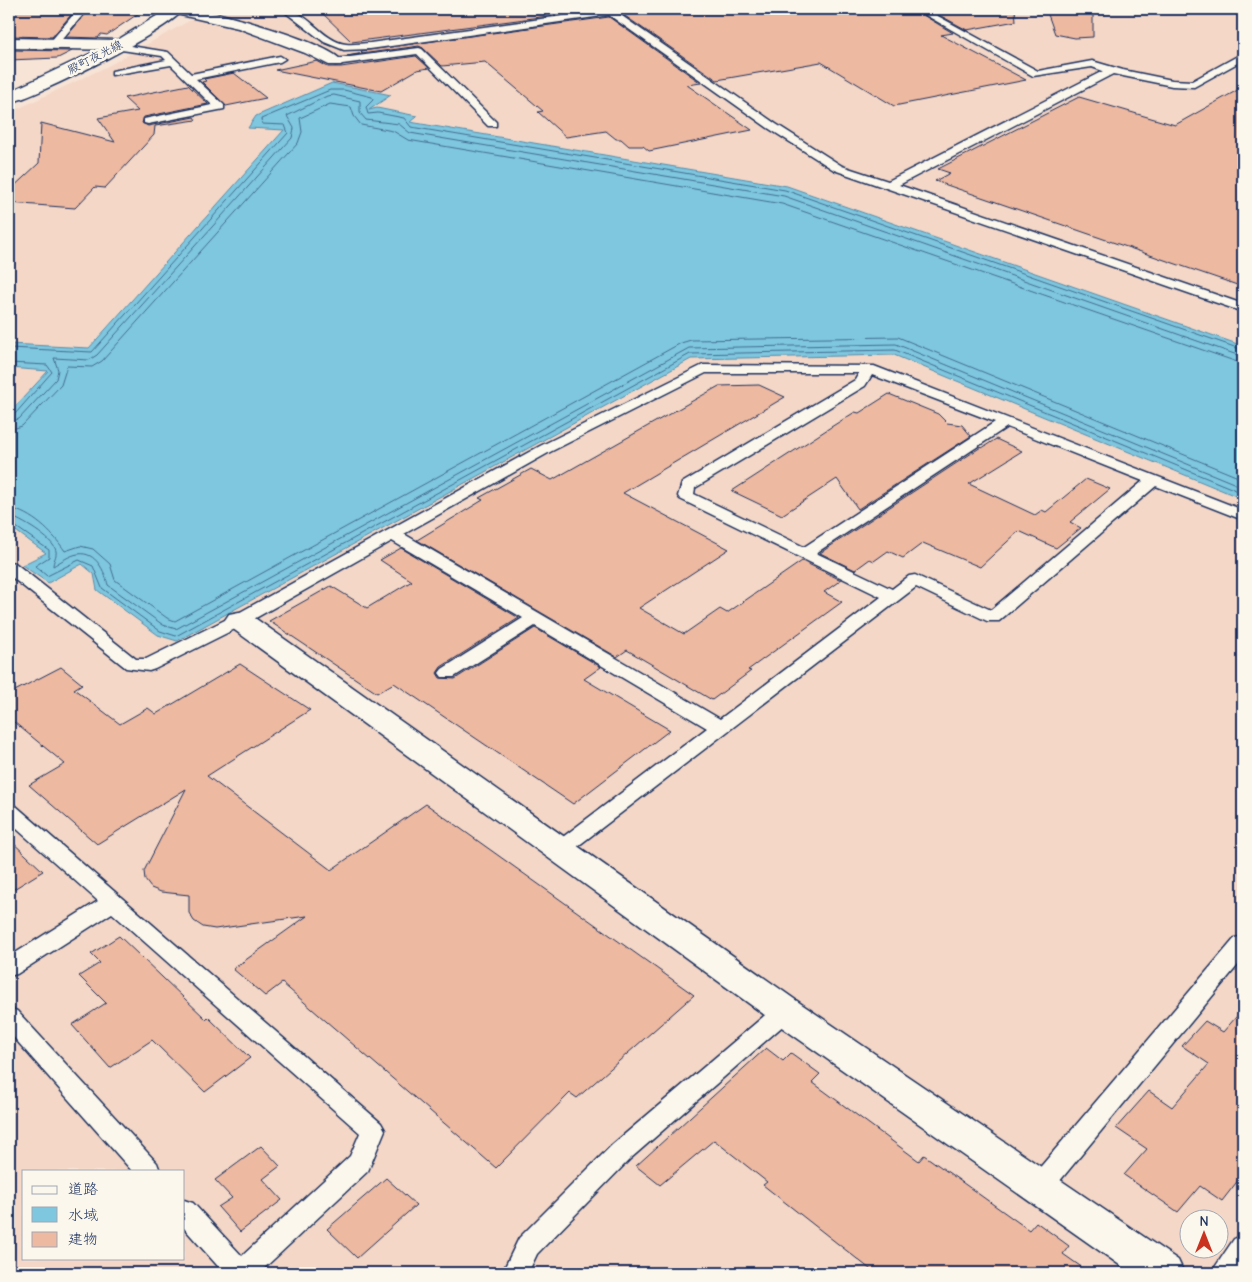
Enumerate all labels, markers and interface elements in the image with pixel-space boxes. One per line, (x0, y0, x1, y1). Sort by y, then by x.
street label: 殿町夜光線 (65, 37, 125, 77)
legend (22, 1170, 185, 1260)
text: 道路 (68, 1180, 98, 1198)
text: 水域 (68, 1206, 98, 1224)
north arrow (1180, 1210, 1230, 1260)
text: N (1199, 1213, 1209, 1230)
text: 建物 (68, 1230, 98, 1248)

